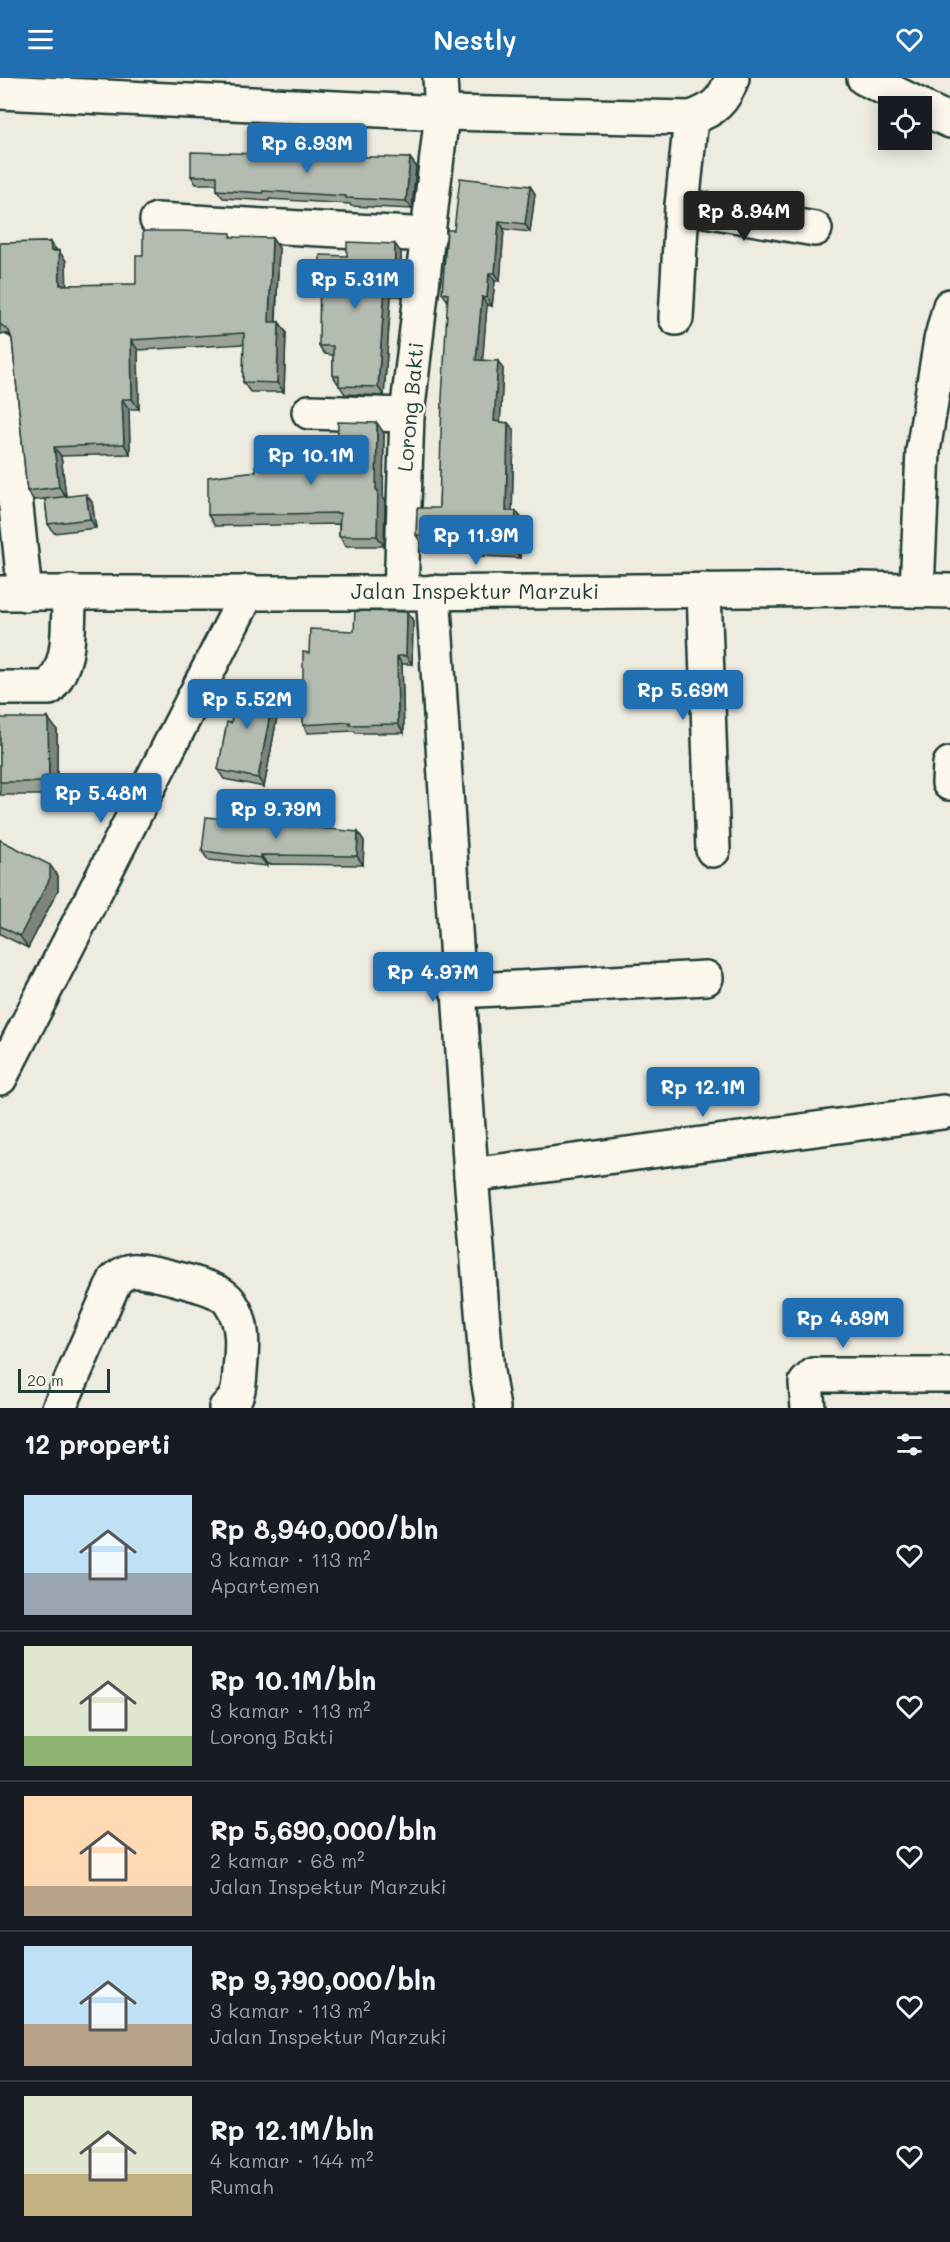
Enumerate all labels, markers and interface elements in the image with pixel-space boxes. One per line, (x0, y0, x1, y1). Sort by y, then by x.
text: Nestly (433, 22, 517, 57)
icon: menu (24, 23, 57, 56)
icon: heart (893, 23, 926, 56)
map controls (878, 96, 932, 150)
button: locate (878, 96, 932, 150)
pin: Rp 6.93M (245, 123, 369, 174)
text: Rp 6.93M (261, 129, 353, 155)
pin: Rp 8.94M (682, 191, 806, 242)
text: Rp 8.94M (697, 197, 791, 223)
pin: Rp 5.31M (293, 259, 417, 310)
text: Rp 5.31M (311, 265, 399, 291)
street label: Lorong Bakti (390, 341, 429, 473)
pin: Rp 10.1M (249, 435, 373, 486)
text: Rp 10.1M (268, 441, 354, 467)
pin: Rp 11.9M (414, 515, 538, 566)
text: Rp 11.9M (433, 521, 519, 547)
street label: Jalan Inspektur Marzuki (351, 577, 599, 604)
pin: Rp 5.69M (621, 670, 745, 721)
text: Rp 5.69M (637, 676, 729, 702)
pin: Rp 5.52M (185, 679, 309, 730)
text: Rp 5.52M (202, 685, 292, 711)
pin: Rp 5.48M (39, 773, 163, 824)
text: Rp 5.48M (55, 779, 147, 805)
pin: Rp 9.79M (214, 789, 338, 840)
text: Rp 9.79M (230, 795, 322, 821)
pin: Rp 4.97M (371, 952, 495, 1003)
text: Rp 4.97M (387, 958, 479, 984)
pin: Rp 12.1M (641, 1067, 765, 1118)
text: Rp 12.1M (661, 1073, 745, 1099)
pin: Rp 4.89M (781, 1298, 905, 1349)
text: Rp 4.89M (796, 1304, 890, 1330)
scale bar (18, 1366, 110, 1394)
text: 20 m (27, 1369, 64, 1390)
text: 12 properti (24, 1427, 171, 1461)
icon: filters (893, 1428, 926, 1461)
text: Rp 8,940,000/bln (210, 1512, 438, 1546)
icon: home (72, 1519, 144, 1591)
icon: heart (893, 1539, 926, 1572)
text: 3 kamar · 113 m² (210, 1546, 371, 1572)
text: Apartemen (210, 1572, 319, 1598)
text: Rp 10.1M/bln (210, 1663, 376, 1697)
icon: home (72, 1670, 144, 1742)
icon: heart (893, 1690, 926, 1723)
text: 3 kamar · 113 m² (210, 1697, 371, 1723)
text: Lorong Bakti (210, 1723, 334, 1749)
text: Rp 5,690,000/bln (210, 1813, 437, 1847)
icon: home (72, 1820, 144, 1892)
icon: heart (893, 1840, 926, 1873)
text: 2 kamar · 68 m² (210, 1847, 365, 1873)
text: Jalan Inspektur Marzuki (210, 1873, 447, 1899)
text: Rp 9,790,000/bln (210, 1963, 436, 1997)
icon: home (72, 1970, 144, 2042)
icon: heart (893, 1990, 926, 2023)
text: 3 kamar · 113 m² (210, 1997, 371, 2023)
text: Jalan Inspektur Marzuki (210, 2023, 447, 2049)
text: Rp 12.1M/bln (210, 2113, 374, 2147)
icon: home (72, 2120, 144, 2192)
icon: heart (893, 2140, 926, 2173)
text: 4 kamar · 144 m² (210, 2147, 374, 2173)
text: Rumah (210, 2173, 273, 2199)

